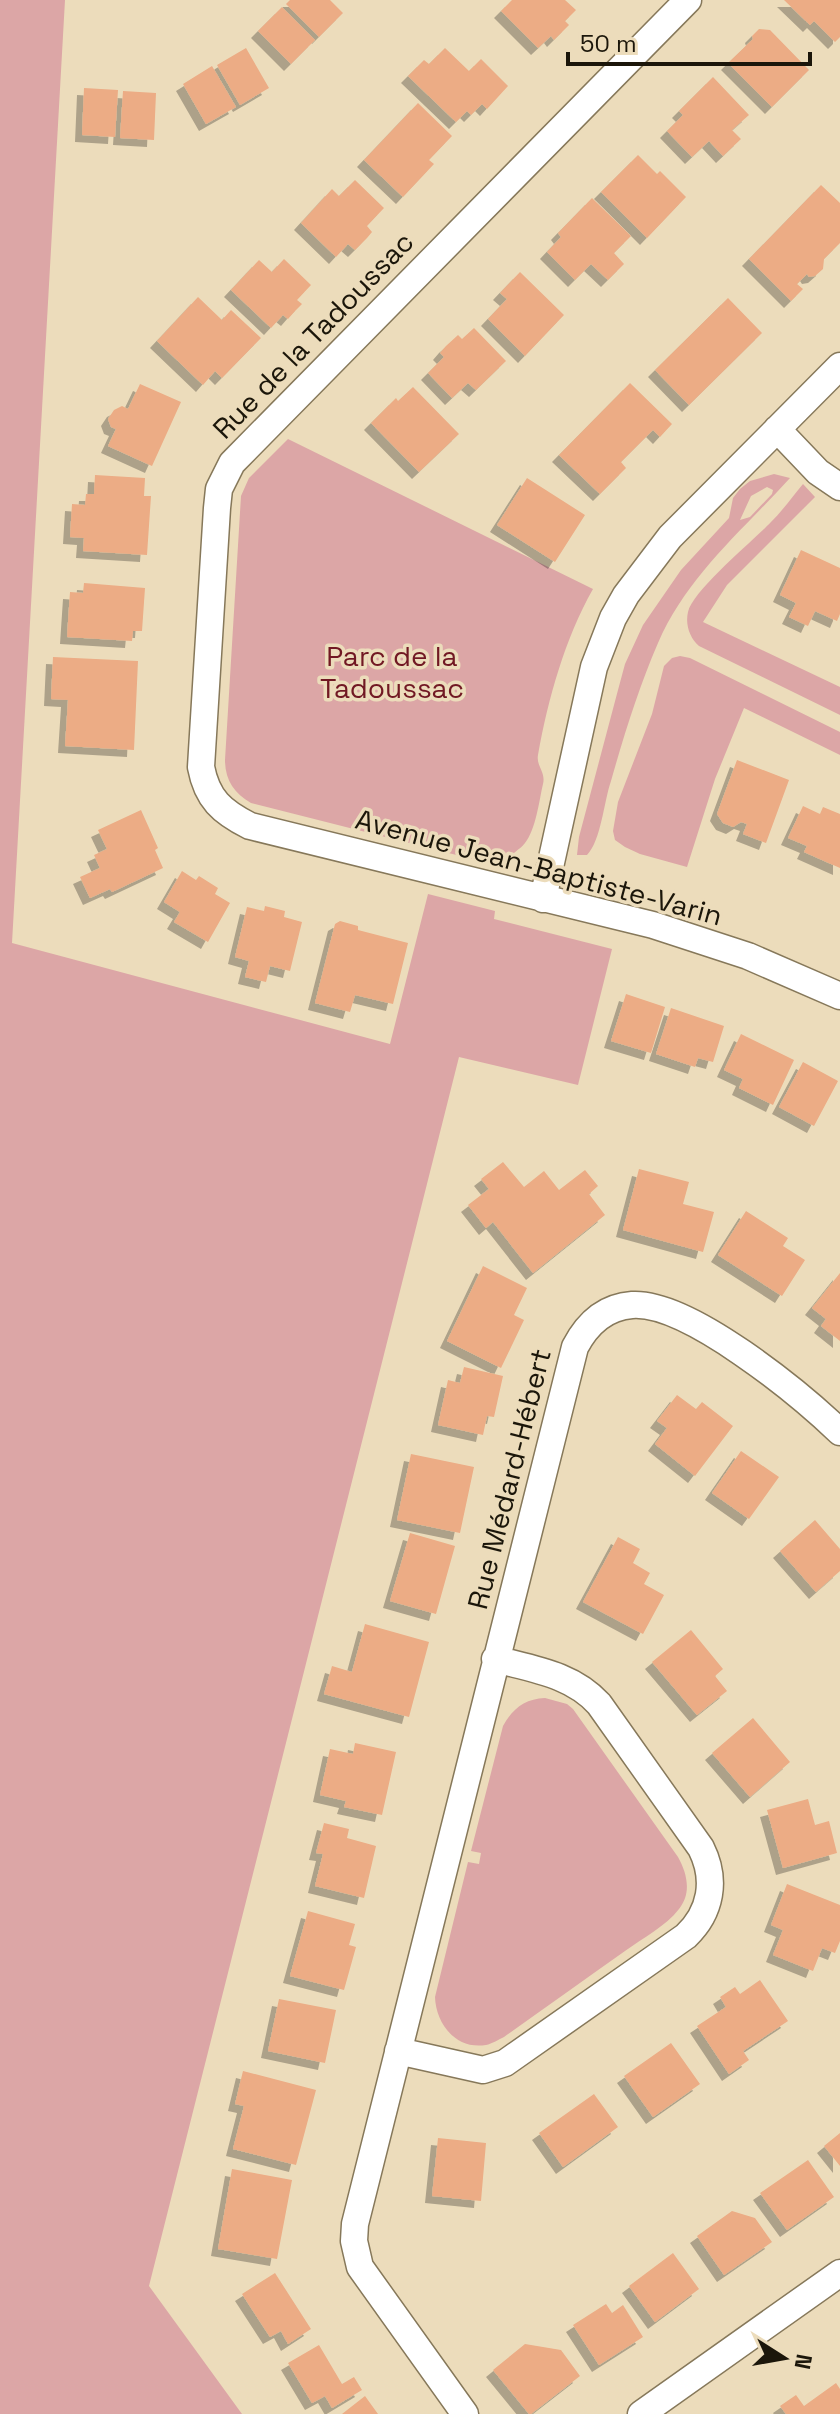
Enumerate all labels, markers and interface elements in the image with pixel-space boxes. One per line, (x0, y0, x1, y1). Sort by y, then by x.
scale bar (568, 16, 810, 66)
text: 50 m (580, 28, 637, 59)
street label: Rue de la Tadoussac (205, 224, 421, 446)
park label: Parc de la Tadoussac (320, 638, 464, 706)
street label: Avenue Jean-Baptiste-Varin (352, 801, 726, 933)
street label: Rue Médard-Hébert (459, 1345, 559, 1613)
north arrow (744, 2318, 824, 2398)
text: N (788, 2352, 819, 2372)

